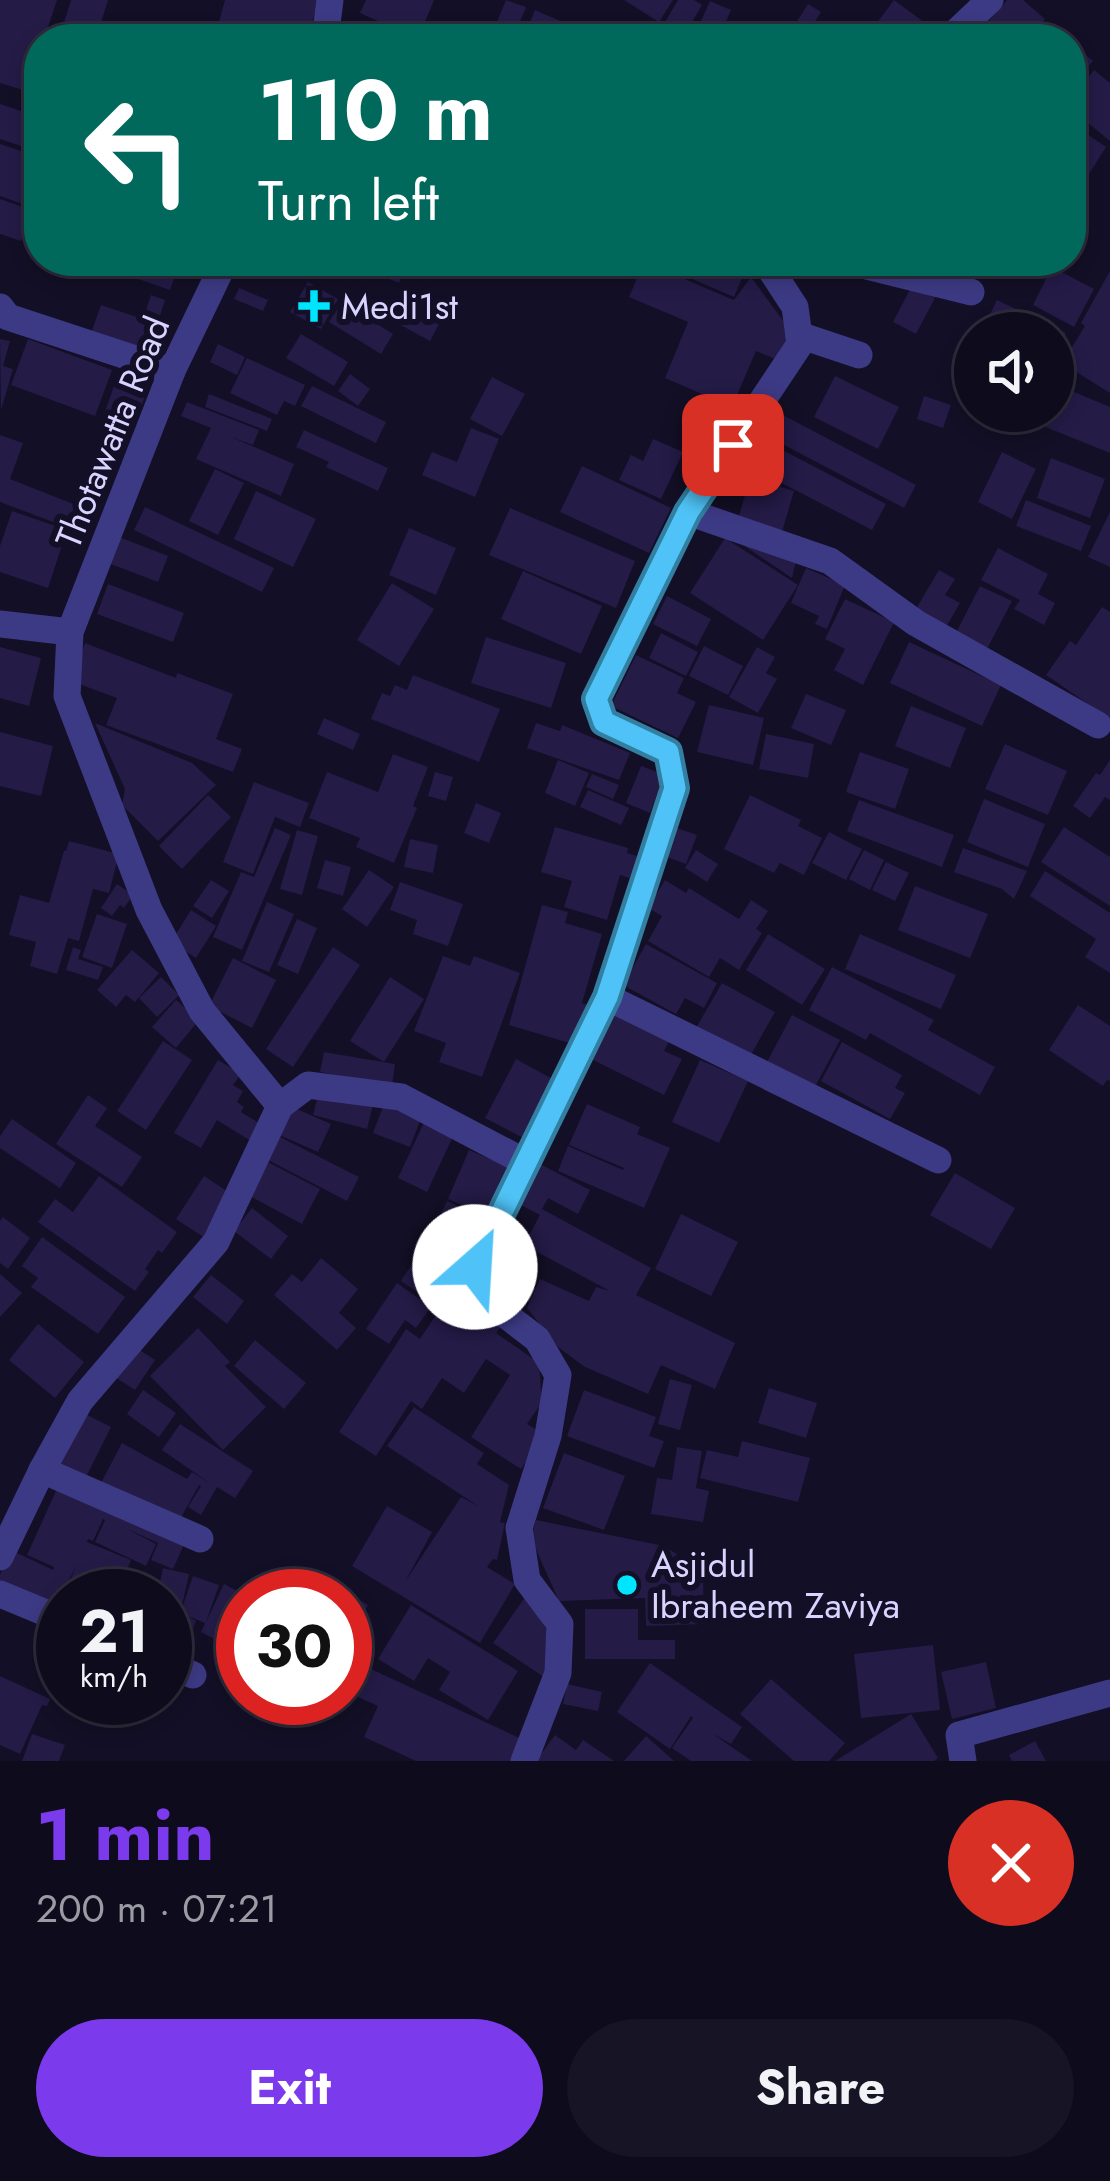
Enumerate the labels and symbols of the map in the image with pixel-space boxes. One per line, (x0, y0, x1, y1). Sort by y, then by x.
place label: Medi1st (341, 280, 458, 332)
marker: Medi1st (298, 290, 330, 322)
street label: Thotawatta Road (42, 308, 182, 556)
pin (682, 394, 784, 496)
position arrow (412, 1204, 538, 1330)
place label: Asjidul Ibraheem Zaviya (651, 1538, 900, 1631)
speed limit sign: 30 (216, 1569, 372, 1725)
marker: Asjidul Ibraheem Zaviya (614, 1572, 640, 1598)

